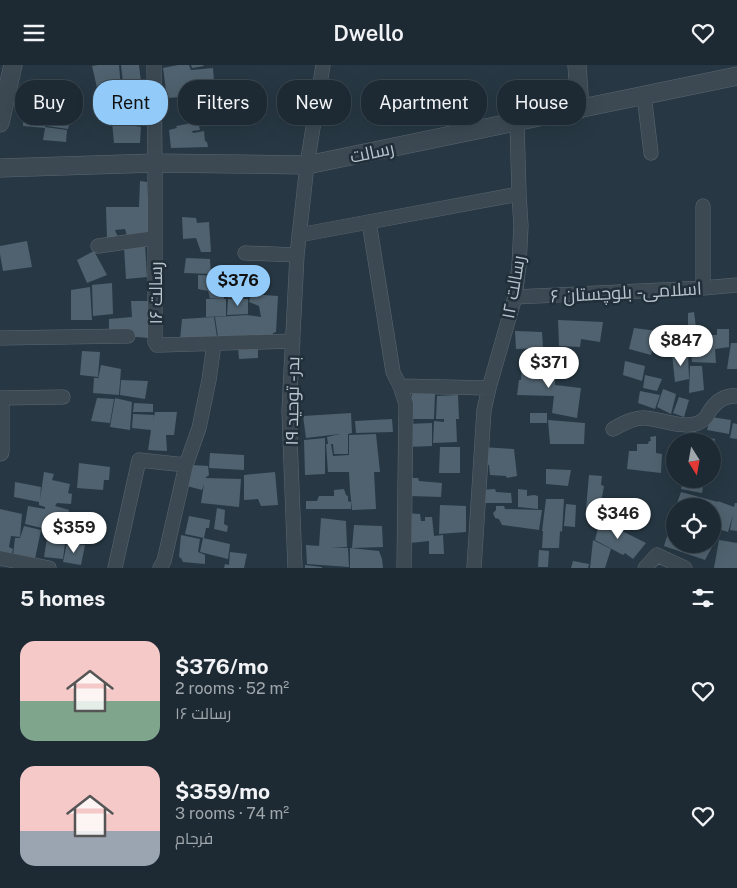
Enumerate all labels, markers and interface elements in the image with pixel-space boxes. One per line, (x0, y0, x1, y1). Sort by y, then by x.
icon: menu (20, 19, 48, 47)
icon: heart (689, 19, 717, 47)
text: Dwello (333, 20, 404, 46)
chip: Buy (15, 80, 83, 125)
chip: Rent (93, 80, 168, 125)
chip: Filters (178, 80, 267, 125)
chip: New (277, 80, 351, 125)
chip: Apartment (361, 80, 487, 125)
chip: House (497, 80, 586, 125)
street label: رسالت (348, 137, 396, 168)
street label: رسالت ۱۲ (497, 254, 530, 321)
street label: رسالت ۱۶ (145, 261, 167, 325)
pin: $376 (208, 265, 268, 307)
text: $376 (217, 271, 259, 290)
street label: اسلامی - بلوچستان ۶ (550, 278, 702, 308)
pin: $847 (651, 325, 711, 367)
text: $847 (660, 331, 702, 350)
pin: $371 (519, 347, 579, 389)
text: $371 (530, 353, 568, 372)
street label: بدر - توحید ۱۹ (281, 356, 304, 446)
north arrow (666, 433, 721, 487)
map controls (666, 433, 721, 553)
pin: $346 (588, 497, 648, 540)
button: locate (666, 498, 721, 553)
text: $346 (597, 504, 639, 523)
pin: $359 (44, 511, 104, 554)
text: $359 (53, 518, 95, 537)
icon: filters (689, 584, 717, 612)
text: 5 homes (20, 586, 105, 611)
text: $376/mo (175, 654, 269, 679)
icon: home (60, 661, 120, 721)
icon: heart (689, 677, 717, 705)
text: 2 rooms · 52 m² (175, 679, 289, 698)
text: رسالت ۱۶ (175, 704, 231, 723)
text: $359/mo (175, 779, 270, 804)
icon: home (60, 786, 120, 846)
icon: heart (689, 802, 717, 830)
text: 3 rooms · 74 m² (175, 804, 289, 823)
text: فرجام (175, 829, 213, 848)

